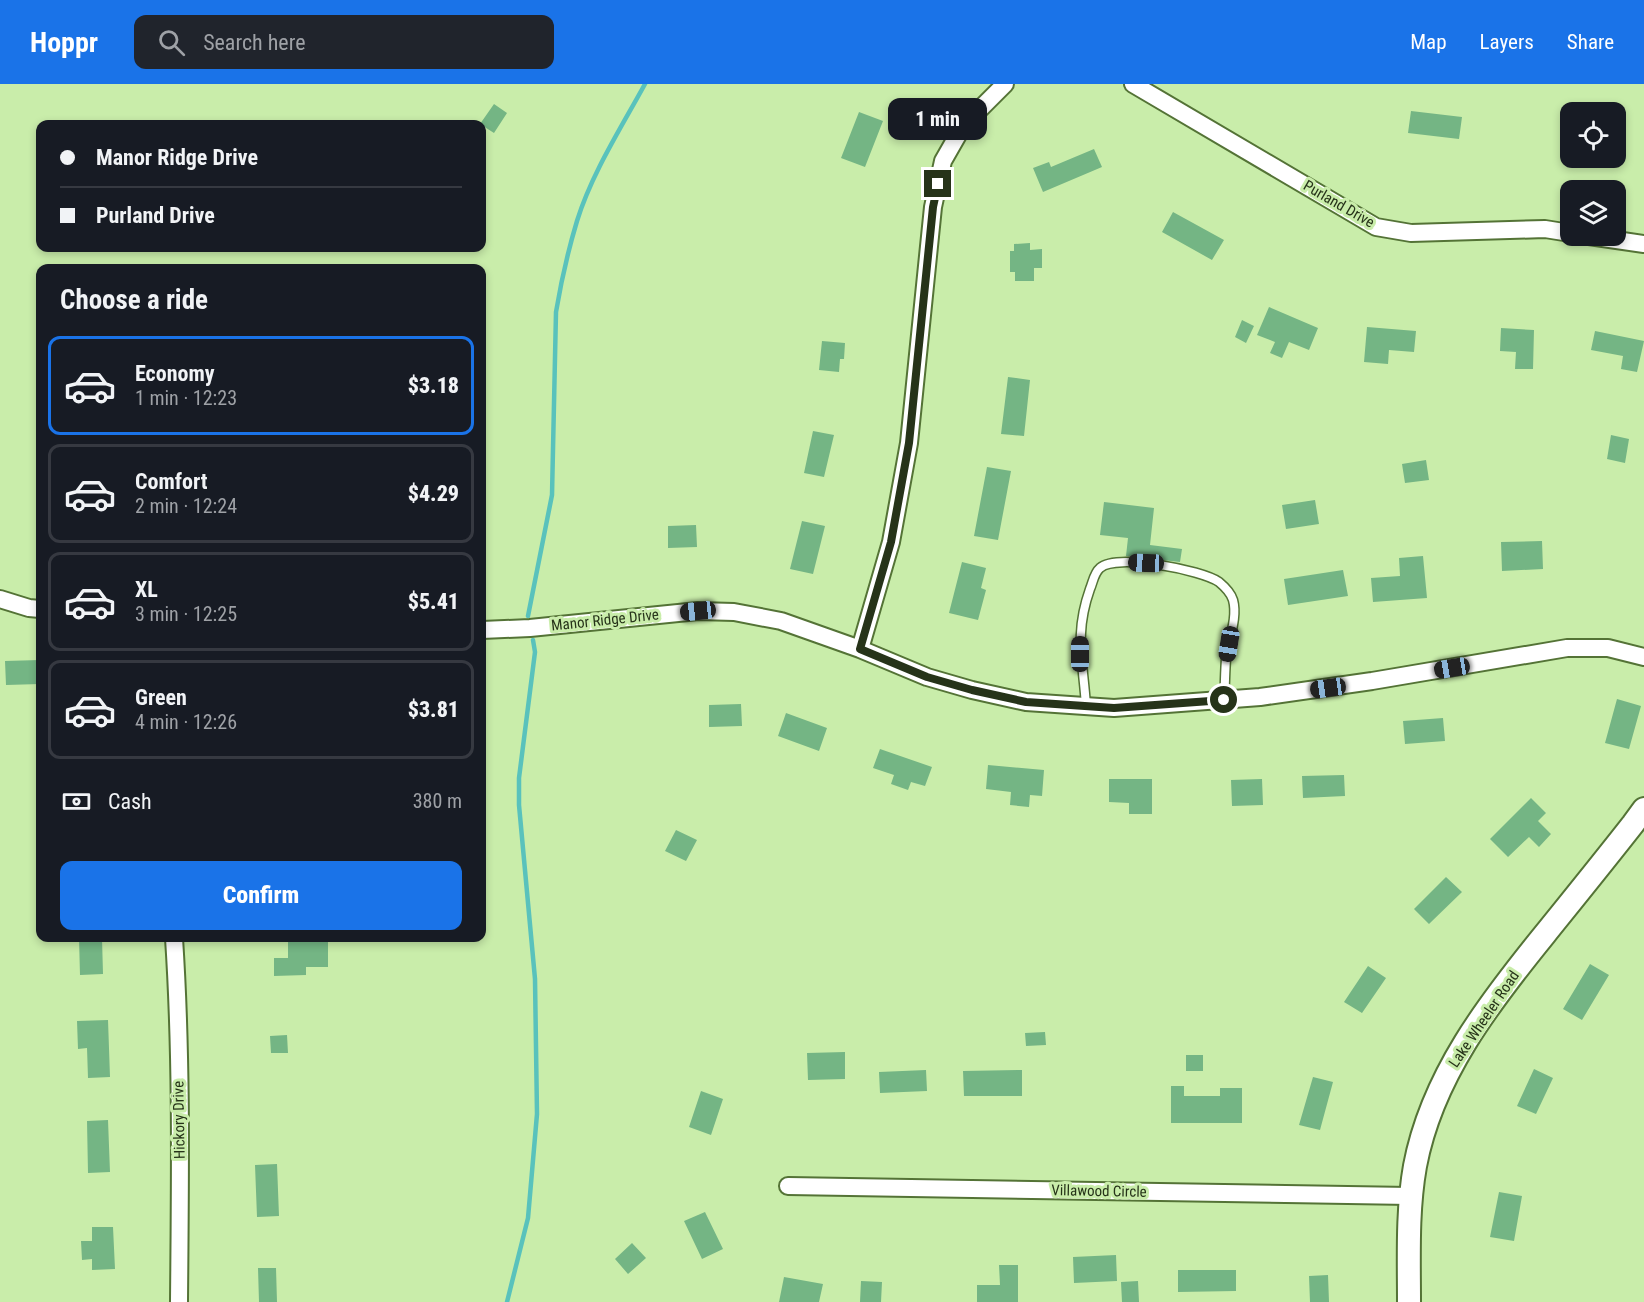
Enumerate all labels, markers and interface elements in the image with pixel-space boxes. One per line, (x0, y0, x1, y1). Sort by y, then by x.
search box (134, 15, 554, 69)
text: Hoppr (30, 26, 98, 59)
icon: search (155, 26, 188, 59)
text: Search here (203, 30, 305, 55)
text: Map (1410, 30, 1447, 54)
text: Layers (1480, 30, 1534, 54)
text: Share (1567, 30, 1614, 54)
callout: 1 min (888, 97, 988, 139)
map controls (1560, 102, 1626, 246)
button: locate (1560, 102, 1626, 168)
text: 1 min (915, 107, 960, 131)
text: Manor Ridge Drive (96, 145, 258, 170)
route end (924, 170, 951, 197)
street label: Purland Drive (1300, 176, 1378, 232)
button: layers (1560, 180, 1626, 246)
text: Purland Drive (96, 203, 215, 228)
text: Choose a ride (60, 284, 208, 316)
icon: car (63, 359, 117, 413)
text: Economy (135, 361, 215, 386)
text: $3.18 (408, 373, 459, 398)
text: 1 min · 12:23 (135, 386, 237, 410)
icon: car (63, 467, 117, 521)
text: Comfort (135, 469, 208, 494)
text: $4.29 (408, 481, 459, 506)
text: 2 min · 12:24 (135, 494, 237, 518)
car (1128, 553, 1164, 573)
icon: car (63, 575, 117, 629)
text: XL (135, 577, 158, 602)
text: $5.41 (408, 589, 459, 614)
car (679, 600, 717, 622)
text: 3 min · 12:25 (135, 602, 237, 626)
street label: Manor Ridge Drive (550, 605, 660, 635)
car (1217, 625, 1241, 663)
car (1071, 636, 1089, 672)
car (1433, 656, 1471, 680)
car (1309, 677, 1347, 699)
icon: car (63, 683, 117, 737)
text: Green (135, 685, 187, 710)
route start (1210, 686, 1237, 713)
text: $3.81 (408, 697, 459, 722)
text: 4 min · 12:26 (135, 710, 237, 734)
icon: cash (60, 785, 93, 818)
text: Cash (108, 789, 152, 814)
text: 380 m (413, 789, 462, 813)
button: Confirm (60, 861, 462, 930)
street label: Lake Wheeler Road (1445, 967, 1523, 1071)
street label: Hickory Drive (169, 1081, 189, 1159)
street label: Villawood Circle (1051, 1181, 1147, 1201)

